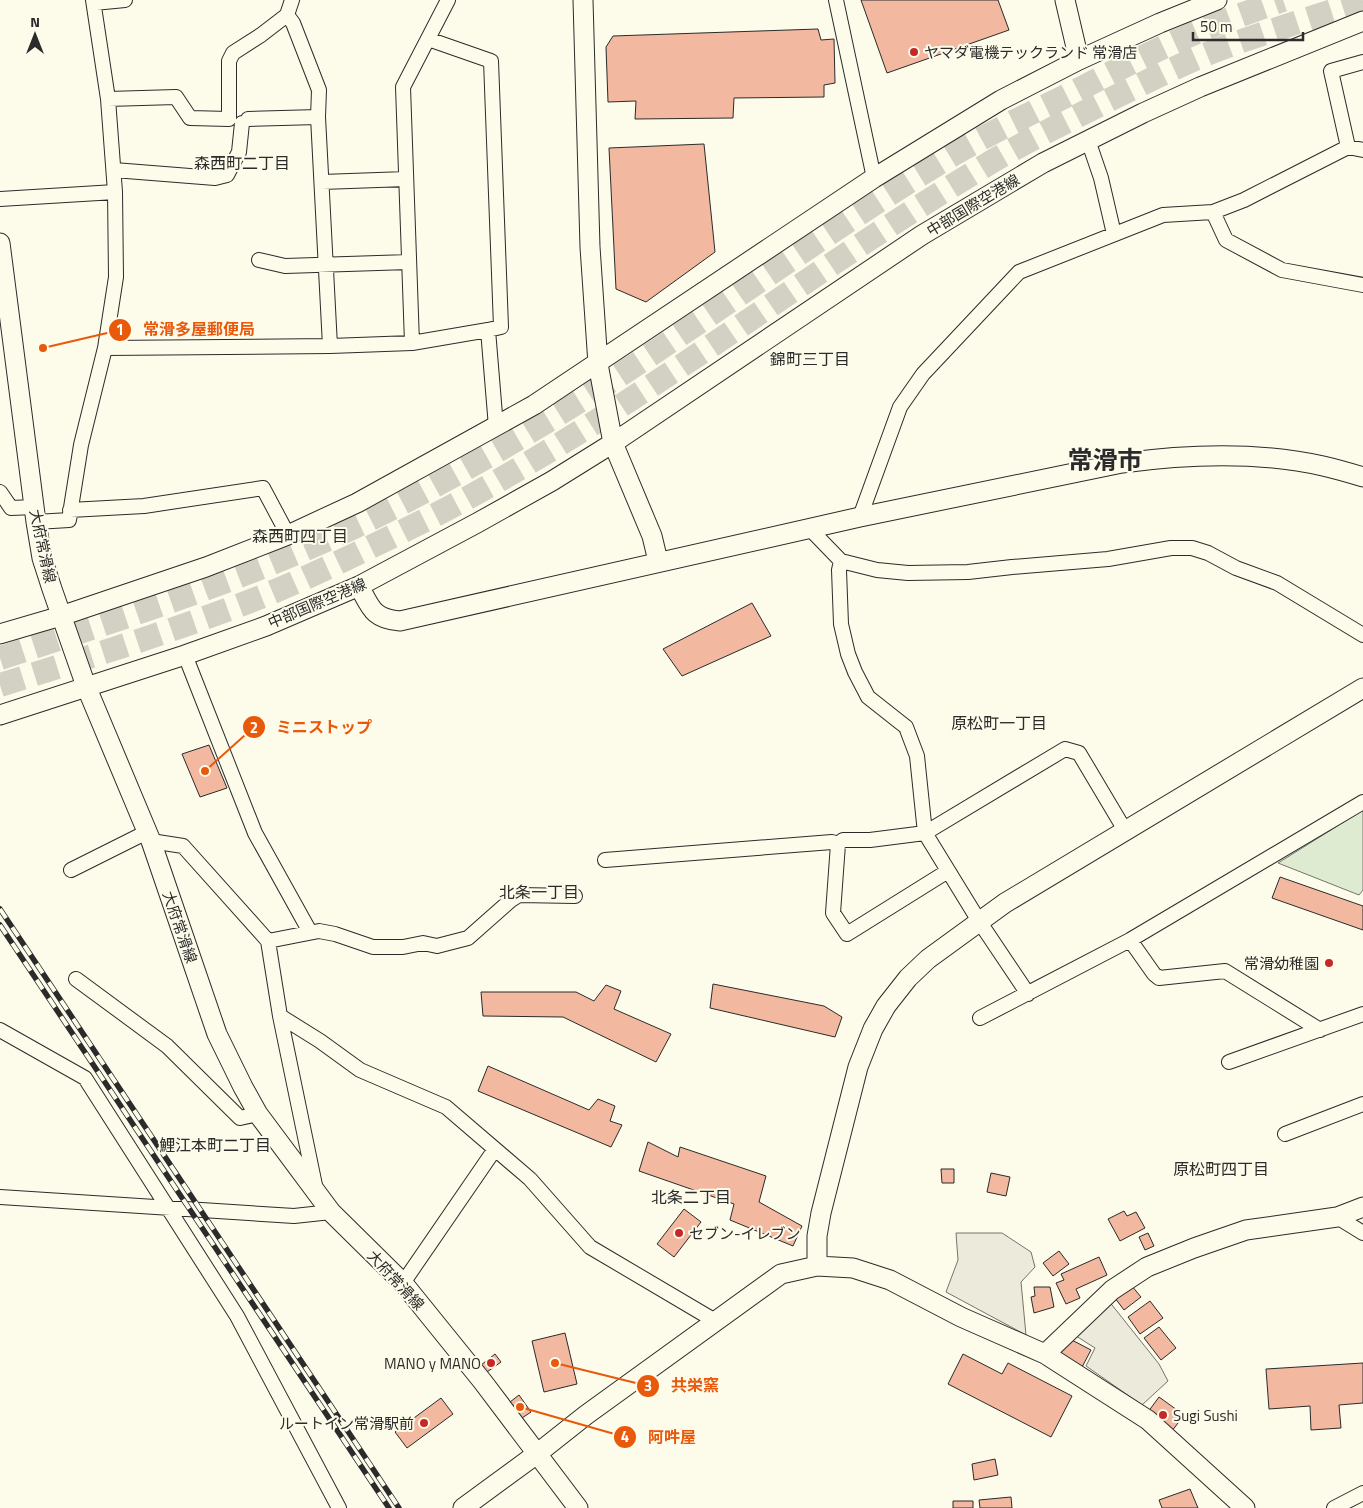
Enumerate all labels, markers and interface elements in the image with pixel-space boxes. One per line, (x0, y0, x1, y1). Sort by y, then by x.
north arrow (10, 10, 60, 60)
scale bar (1193, 10, 1303, 42)
text: N (30, 11, 40, 32)
text: 50 m (1200, 15, 1233, 38)
place label: ヤマダ電機テックランド 常滑店 (924, 41, 1137, 64)
marker: ヤマダ電機テックランド 常滑店 (908, 46, 920, 58)
district label: 森西町二丁目 (194, 151, 290, 175)
street label: 中部国際空港線 (922, 168, 1024, 242)
callout: 常滑多屋郵便局 (108, 314, 265, 345)
text: 常滑多屋郵便局 (143, 317, 255, 341)
text: 1 (116, 318, 124, 341)
district label: 錦町三丁目 (770, 347, 850, 371)
district label: 常滑市 (1067, 441, 1143, 479)
street label: 大府常滑線 (24, 507, 62, 585)
district label: 森西町四丁目 (252, 524, 348, 548)
street label: 中部国際空港線 (264, 572, 370, 634)
district label: 原松町一丁目 (951, 711, 1047, 735)
callout: ミニストップ (241, 712, 382, 743)
text: ミニストップ (276, 715, 372, 739)
text: 2 (250, 716, 258, 739)
district label: 北条一丁目 (499, 880, 579, 904)
street label: 大府常滑線 (157, 888, 203, 966)
place label: 常滑幼稚園 (1244, 952, 1319, 975)
marker: 常滑幼稚園 (1323, 957, 1335, 969)
district label: 鯉江本町二丁目 (159, 1133, 271, 1157)
district label: 原松町四丁目 (1173, 1157, 1269, 1181)
district label: 北条二丁目 (651, 1185, 731, 1209)
place label: セブン-イレブン (689, 1222, 801, 1245)
marker: セブン-イレブン (673, 1227, 685, 1239)
street label: 大府常滑線 (362, 1245, 430, 1315)
place label: MANO y MANO (384, 1352, 481, 1375)
marker: MANO y MANO (485, 1357, 497, 1369)
callout: 共栄窯 (636, 1370, 729, 1401)
text: 共栄窯 (671, 1373, 719, 1397)
text: 3 (644, 1374, 652, 1397)
place label: Sugi Sushi (1173, 1404, 1238, 1427)
marker: Sugi Sushi (1157, 1409, 1169, 1421)
place label: ルートイン常滑駅前 (279, 1412, 414, 1435)
marker: ルートイン常滑駅前 (418, 1417, 430, 1429)
callout: 阿吽屋 (613, 1421, 706, 1452)
text: 4 (621, 1425, 629, 1448)
text: 阿吽屋 (648, 1425, 696, 1449)

